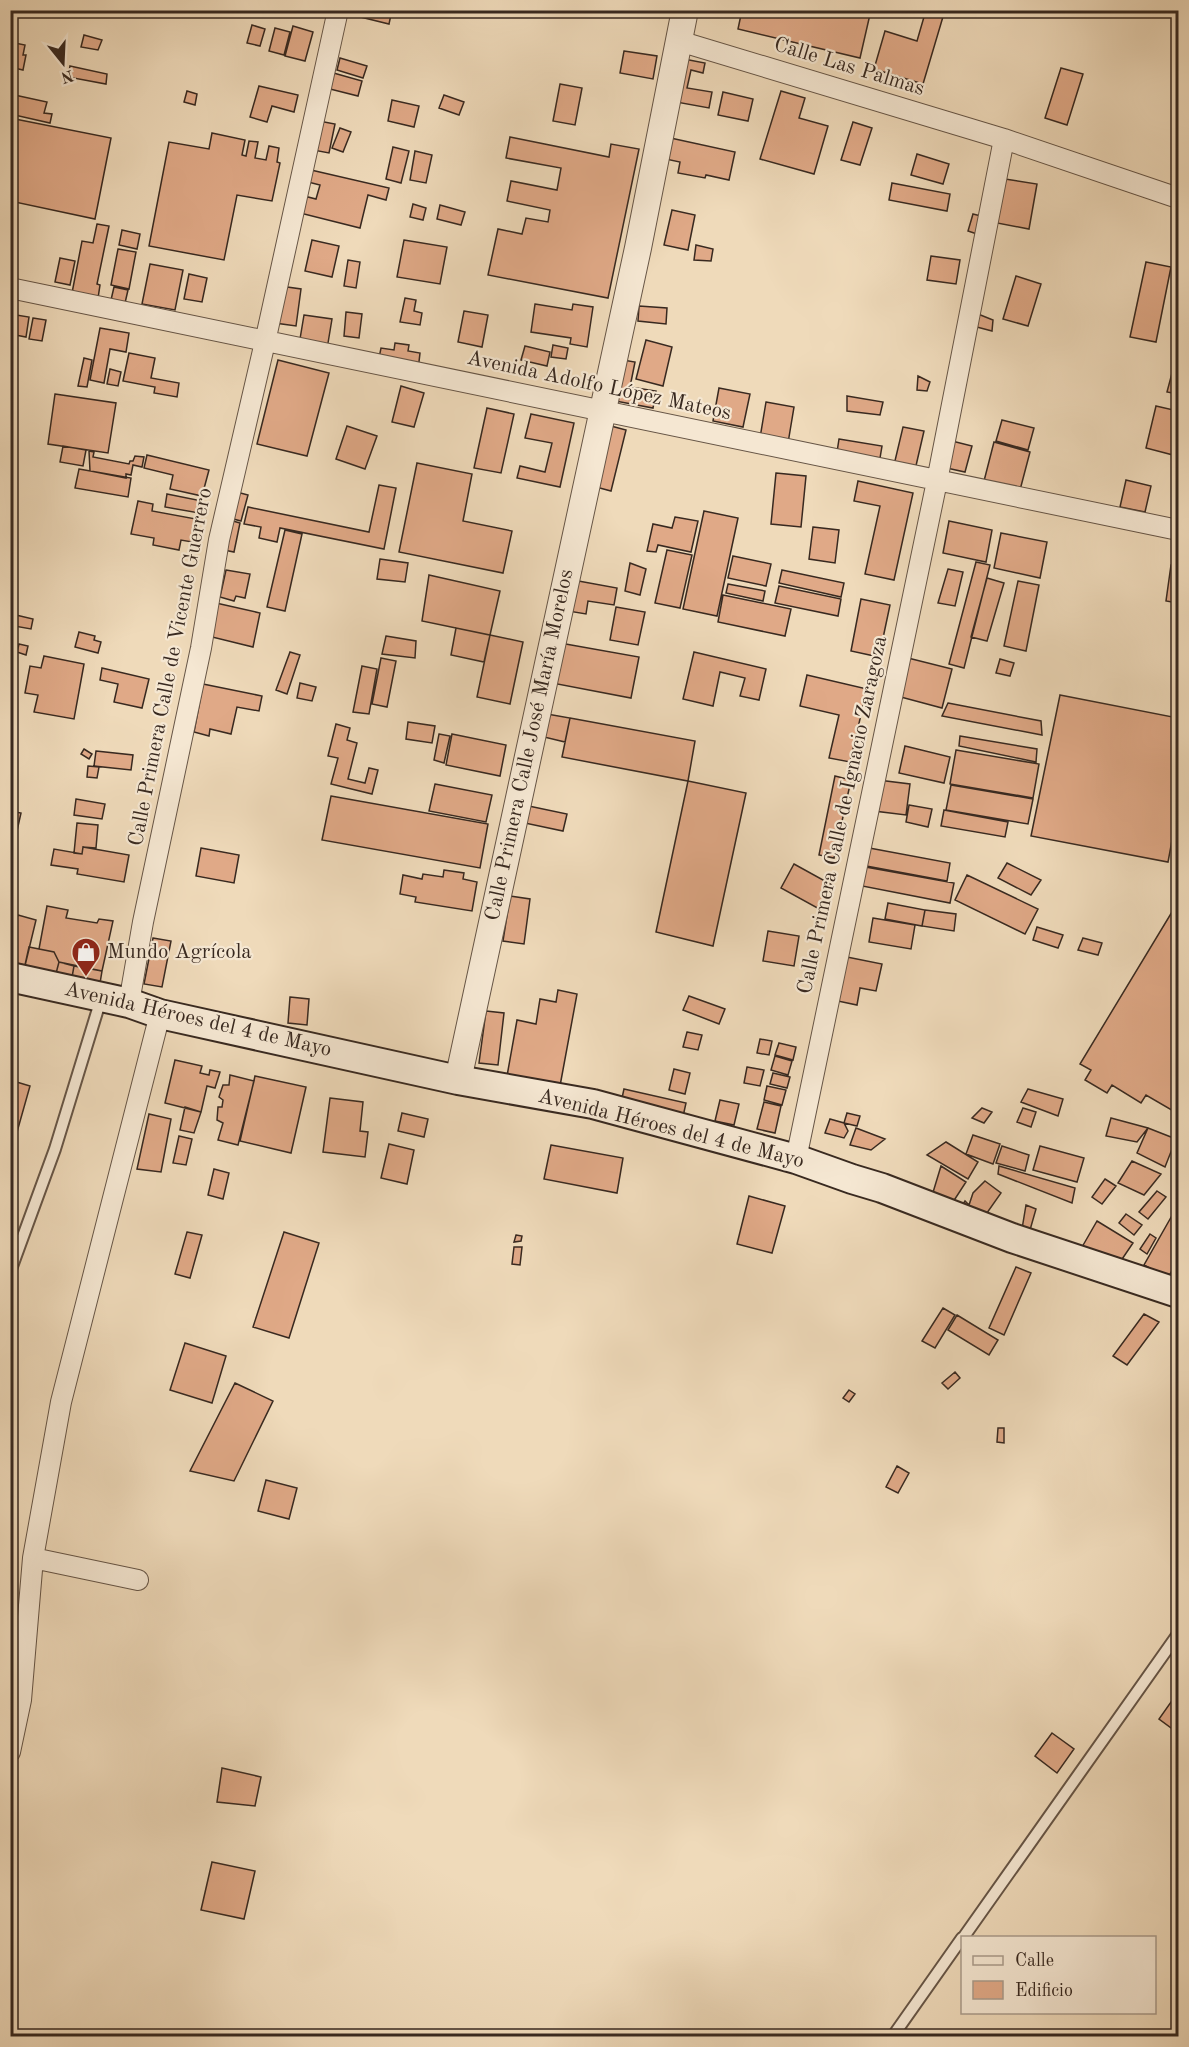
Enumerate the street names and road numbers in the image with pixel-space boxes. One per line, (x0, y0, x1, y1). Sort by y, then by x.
street label: Calle Las Palmas (771, 34, 927, 100)
street label: Avenida Adolfo López Mateos (465, 348, 733, 424)
street label: Calle Primera Calle de Vicente Guerrero (126, 486, 216, 848)
street label: Calle Primera Calle José María Morelos (482, 567, 578, 923)
street label: Calle Primera Calle de Ignacio Zaragoza (795, 634, 891, 996)
street label: Avenida Héroes del 4 de Mayo (62, 979, 334, 1061)
street label: Avenida Héroes del 4 de Mayo (536, 1086, 806, 1172)

